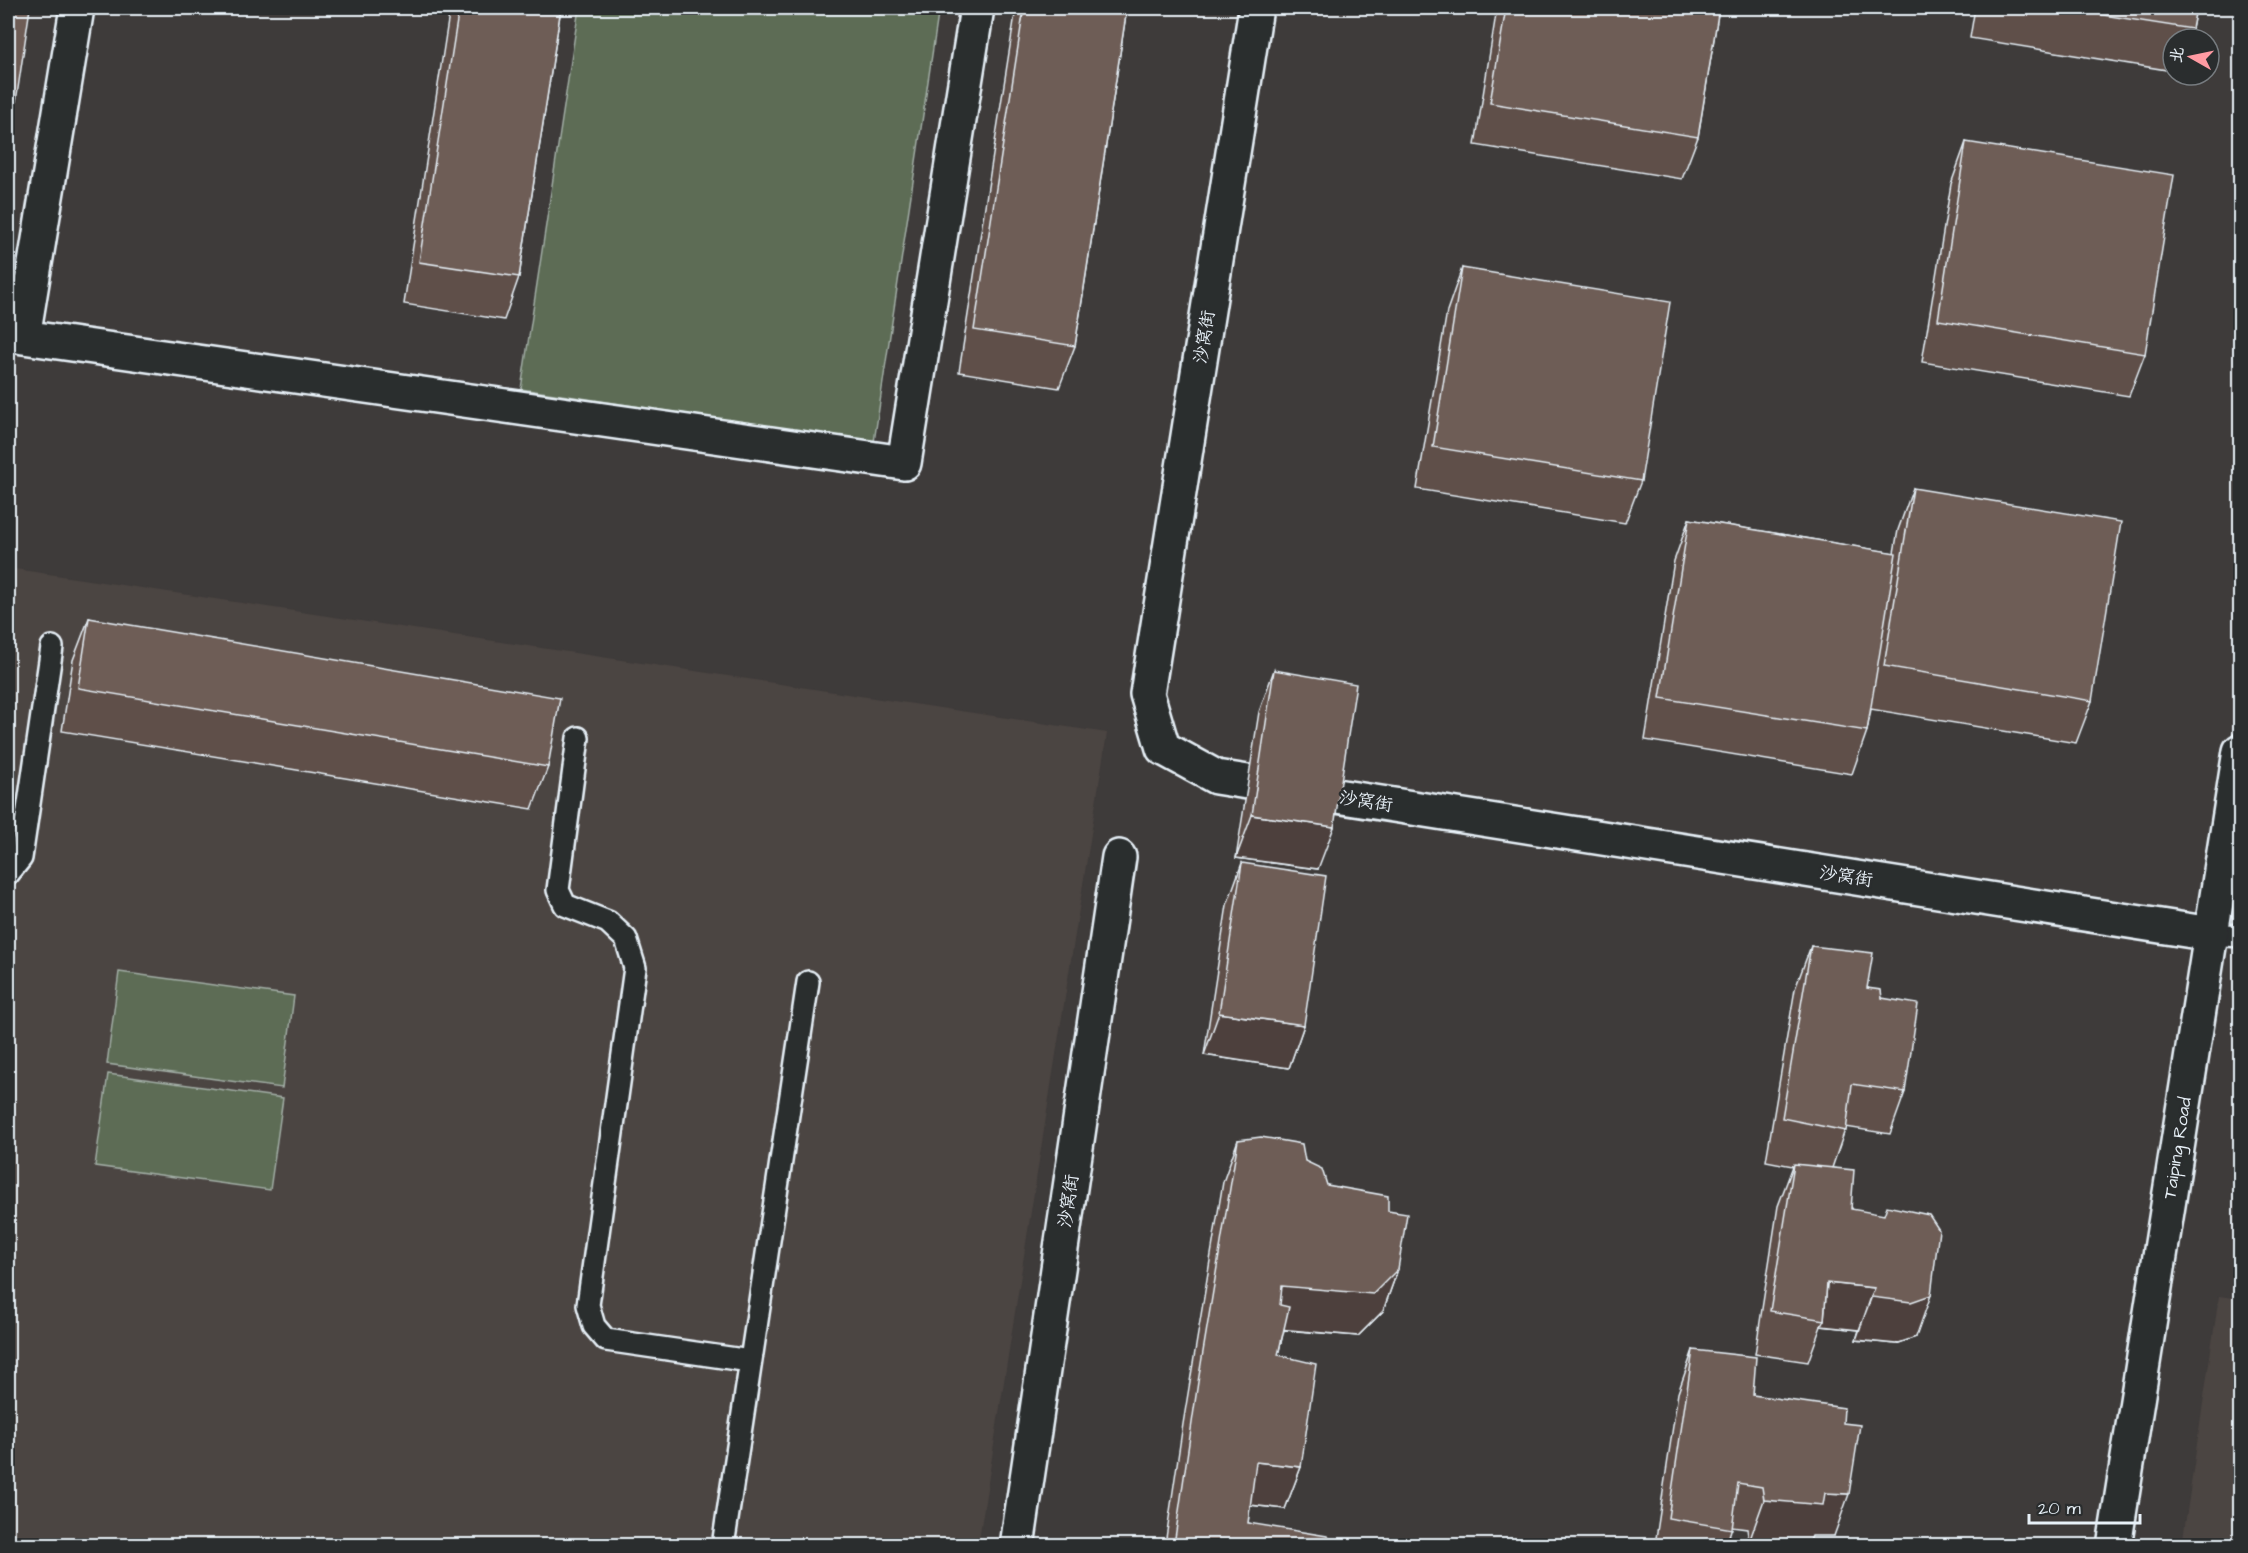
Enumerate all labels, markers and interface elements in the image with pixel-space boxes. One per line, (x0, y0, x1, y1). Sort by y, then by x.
north arrow (2161, 27, 2221, 87)
text: 北 (2165, 45, 2189, 64)
street label: 沙窝街 (1188, 308, 1221, 366)
street label: 沙窝街 (1337, 785, 1395, 818)
street label: 沙窝街 (1817, 860, 1875, 893)
street label: Taiping Road (2157, 1095, 2199, 1201)
street label: 沙窝街 (1052, 1173, 1085, 1230)
scale bar (2029, 1487, 2140, 1525)
text: 20 m (2038, 1496, 2081, 1521)

